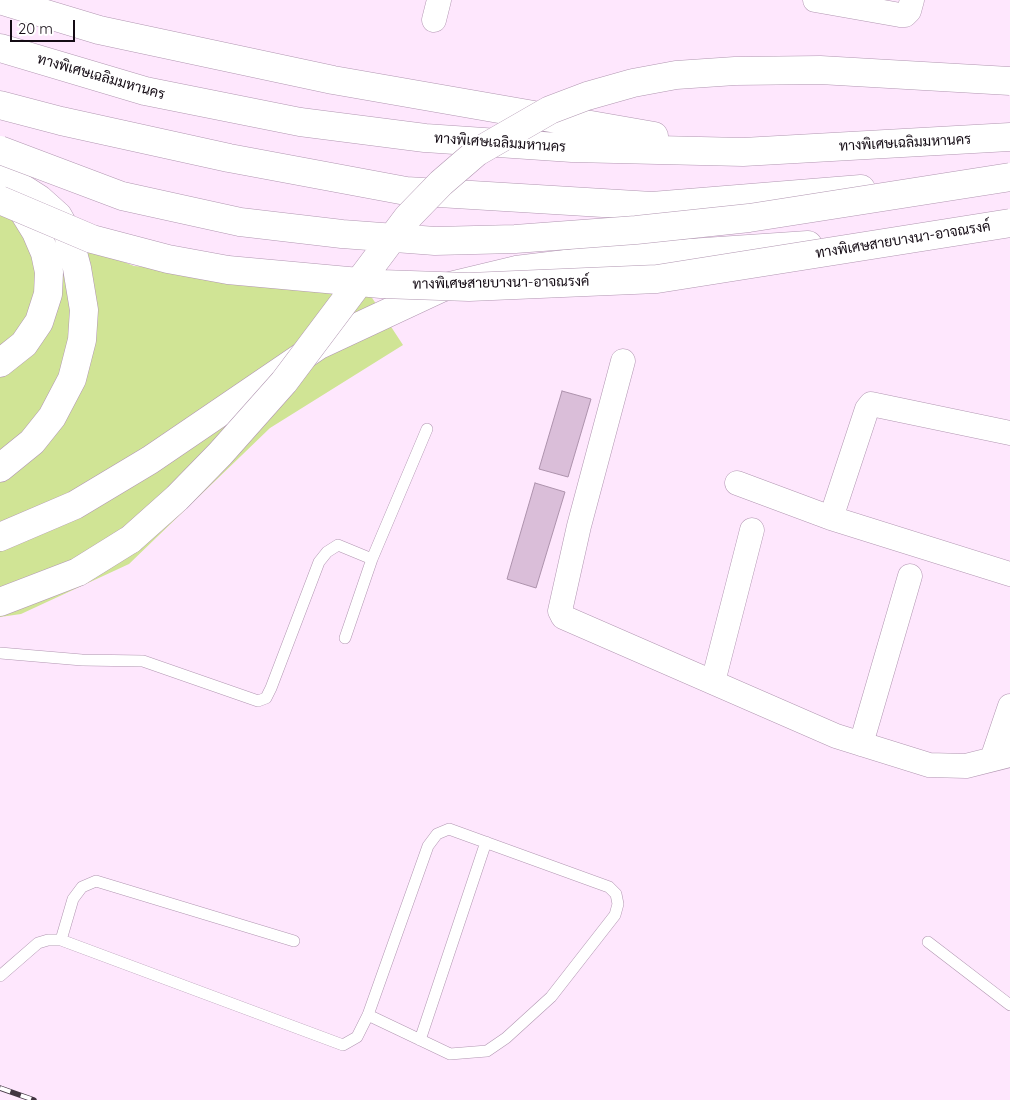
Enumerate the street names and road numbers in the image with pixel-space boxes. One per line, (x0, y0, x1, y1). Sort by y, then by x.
street label: ทางพิเศษเฉลิมมหานคร (35, 51, 167, 103)
street label: ทางพิเศษเฉลิมมหานคร (434, 130, 566, 156)
street label: ทางพิเศษเฉลิมมหานคร (839, 131, 971, 155)
street label: ทางพิเศษสายบางนา-อาจณรงค์ (814, 218, 992, 262)
street label: ทางพิเศษสายบางนา-อาจณรงค์ (412, 273, 590, 293)

